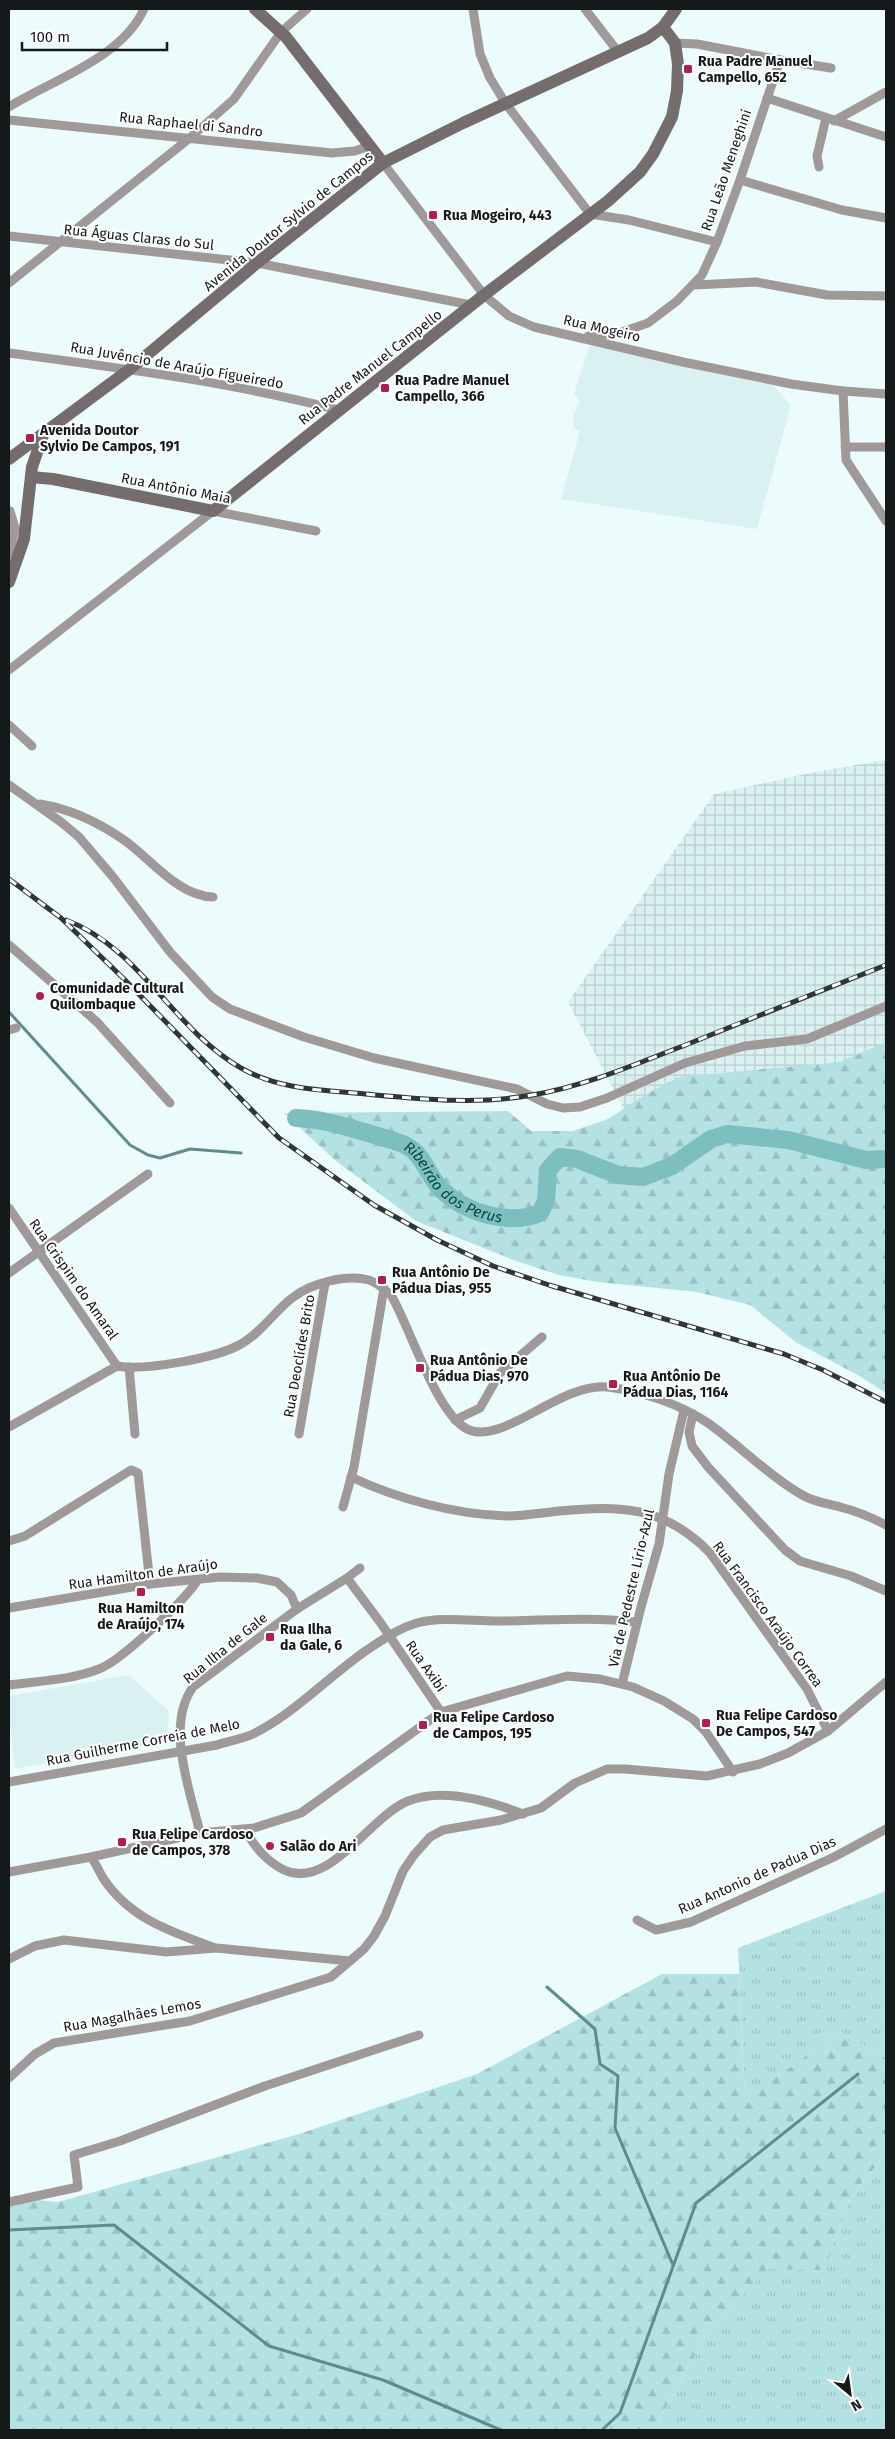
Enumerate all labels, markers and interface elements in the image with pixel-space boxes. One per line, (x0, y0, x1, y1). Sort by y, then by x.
scale bar (22, 20, 168, 52)
text: 100 m (30, 28, 70, 46)
place label: Rua Padre Manuel Campello, 652 (698, 53, 813, 86)
marker: Rua Padre Manuel Campello, 652 (682, 63, 694, 75)
street label: Rua Leão Meneghini (698, 107, 755, 233)
street label: Rua Raphael di Sandro (118, 108, 264, 141)
street label: Avenida Doutor Sylvio de Campos (200, 147, 377, 295)
place label: Rua Mogeiro, 443 (443, 207, 552, 224)
marker: Rua Mogeiro, 443 (427, 209, 439, 221)
street label: Rua Águas Claras do Sul (63, 220, 215, 254)
street label: Rua Padre Manuel Campello (295, 306, 445, 429)
street label: Rua Mogeiro (562, 311, 642, 346)
street label: Rua Juvêncio de Araújo Figueiredo (69, 338, 285, 393)
place label: Rua Padre Manuel Campello, 366 (395, 372, 510, 405)
marker: Rua Padre Manuel Campello, 366 (379, 382, 391, 394)
place label: Avenida Doutor Sylvio De Campos, 191 (39, 422, 180, 455)
marker: Avenida Doutor Sylvio De Campos, 191 (24, 432, 36, 444)
street label: Rua Antônio Maia (120, 470, 232, 507)
place label: Comunidade Cultural Quilombaque (50, 980, 184, 1013)
marker: Comunidade Cultural Quilombaque (34, 990, 46, 1002)
water label: Ribeirão dos Perus (401, 1137, 504, 1227)
street label: Rua Crispim do Amaral (25, 1216, 122, 1343)
place label: Rua Antônio De Pádua Dias, 955 (392, 1264, 492, 1297)
marker: Rua Antônio De Pádua Dias, 955 (376, 1274, 388, 1286)
street label: Rua Deoclídes Brito (280, 1293, 319, 1419)
place label: Rua Antônio De Pádua Dias, 970 (430, 1352, 529, 1385)
marker: Rua Antônio De Pádua Dias, 970 (414, 1362, 426, 1374)
place label: Rua Antônio De Pádua Dias, 1164 (623, 1368, 728, 1401)
marker: Rua Antônio De Pádua Dias, 1164 (607, 1378, 619, 1390)
street label: Via de Pedestre Lírio-Azul (605, 1507, 658, 1669)
street label: Rua Francisco Araújo Correa (709, 1538, 826, 1691)
street label: Rua Hamilton de Araújo (67, 1556, 219, 1593)
marker: Rua Hamilton de Araújo, 174 (135, 1586, 147, 1598)
place label: Rua Hamilton de Araújo, 174 (97, 1600, 185, 1633)
street label: Rua Ilha de Gale (180, 1609, 271, 1688)
place label: Rua Ilha da Gale, 6 (280, 1621, 342, 1654)
marker: Rua Ilha da Gale, 6 (264, 1631, 276, 1643)
street label: Rua Axibi (402, 1637, 449, 1695)
place label: Rua Felipe Cardoso De Campos, 547 (716, 1707, 838, 1740)
place label: Rua Felipe Cardoso de Campos, 195 (433, 1709, 555, 1742)
street label: Rua Guilherme Correia de Melo (45, 1715, 241, 1770)
marker: Rua Felipe Cardoso De Campos, 547 (700, 1717, 712, 1729)
marker: Rua Felipe Cardoso de Campos, 195 (417, 1719, 429, 1731)
place label: Rua Felipe Cardoso de Campos, 378 (132, 1826, 254, 1859)
street label: Rua Antonio de Padua Dias (676, 1833, 839, 1918)
marker: Rua Felipe Cardoso de Campos, 378 (116, 1836, 128, 1848)
place label: Salão do Ari (280, 1838, 357, 1855)
marker: Salão do Ari (264, 1840, 276, 1852)
street label: Rua Magalhães Lemos (62, 1995, 203, 2036)
north arrow (825, 2369, 875, 2419)
text: N (848, 2395, 864, 2415)

